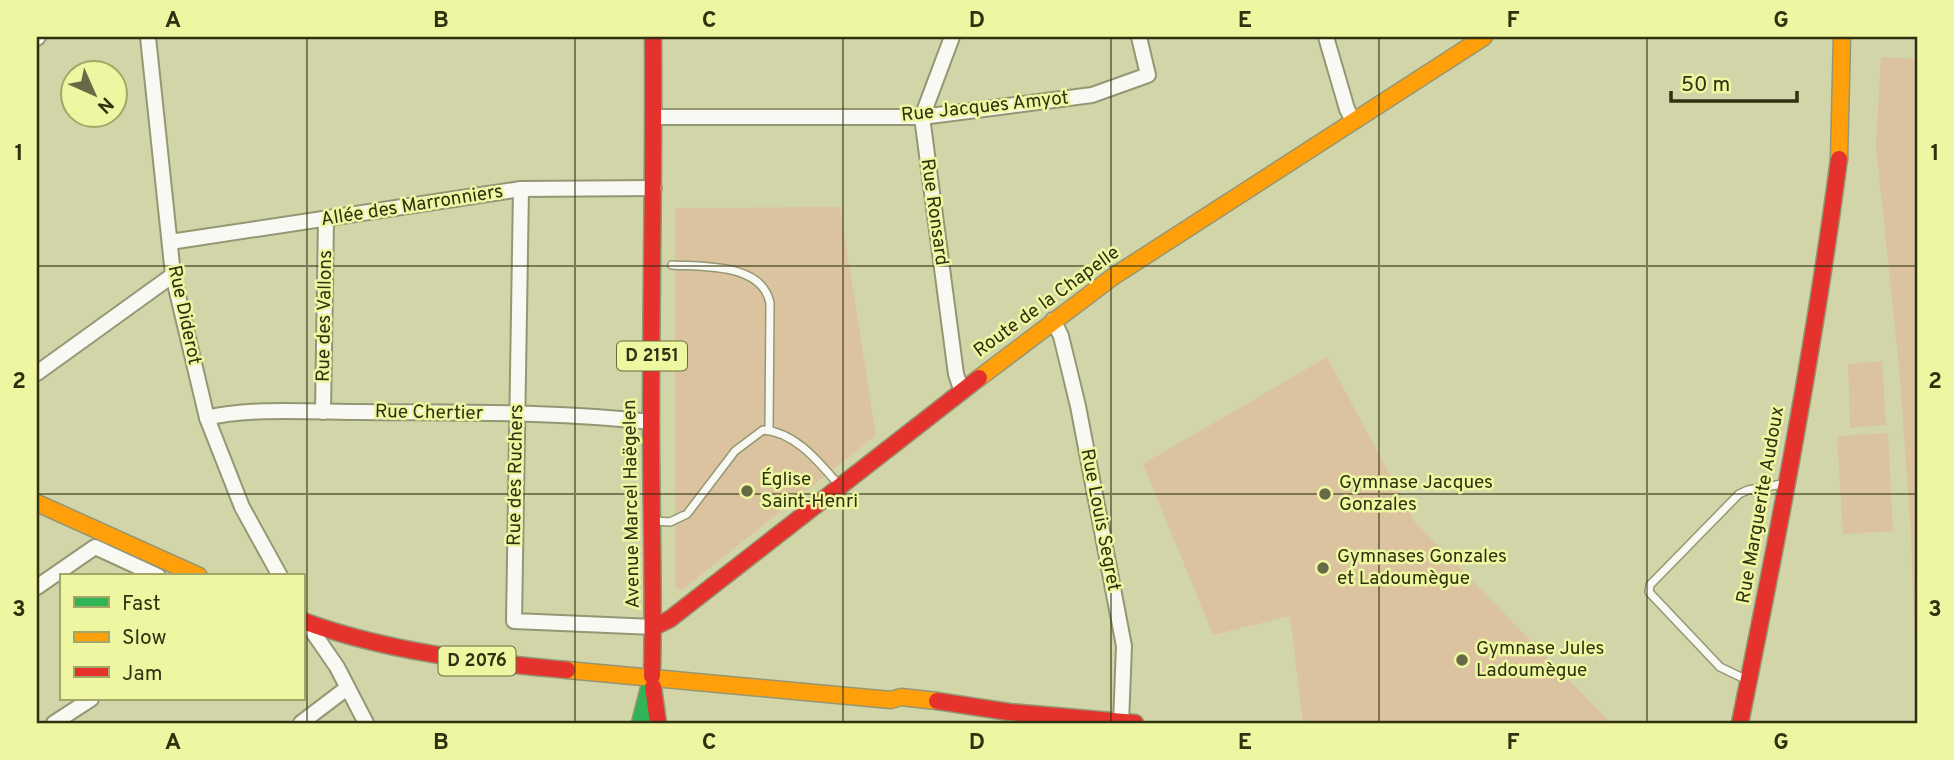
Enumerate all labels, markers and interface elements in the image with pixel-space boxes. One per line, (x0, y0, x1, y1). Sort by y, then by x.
text: A (165, 7, 181, 36)
text: B (433, 7, 449, 36)
text: C (702, 7, 716, 36)
text: D (969, 7, 985, 36)
text: E (1238, 7, 1252, 36)
text: F (1506, 7, 1520, 36)
text: G (1773, 7, 1789, 36)
north arrow (60, 60, 130, 130)
scale bar (1671, 60, 1797, 104)
text: 50 m (1681, 72, 1730, 99)
street label: Rue Jacques Amyot (900, 86, 1070, 128)
text: N (91, 91, 118, 118)
text: 1 (14, 140, 24, 169)
text: 1 (1930, 140, 1940, 169)
street label: Rue Ronsard (915, 157, 953, 267)
street label: Allée des Marronniers (319, 180, 505, 232)
street label: Route de la Chapelle (969, 241, 1125, 363)
street label: Rue des Vallons (312, 250, 338, 382)
street label: Rue Diderot (162, 263, 206, 367)
road number: D 2151 (617, 342, 687, 370)
text: 2 (12, 368, 26, 397)
text: 2 (1928, 368, 1942, 397)
street label: Avenue Marcel Haëgelen (618, 399, 646, 609)
street label: Rue Chertier (375, 400, 484, 426)
street label: Rue des Ruchers (503, 404, 529, 546)
street label: Rue Marguerite Audoux (1732, 404, 1790, 605)
street label: Rue Louis Segret (1074, 447, 1126, 593)
place label: Église Saint-Henri (761, 467, 858, 514)
place label: Gymnase Jacques Gonzales (1339, 471, 1493, 517)
marker: Église Saint-Henri (739, 483, 755, 499)
marker: Gymnase Jacques Gonzales (1317, 486, 1333, 502)
place label: Gymnases Gonzales et Ladoumègue (1337, 545, 1507, 591)
marker: Gymnases Gonzales et Ladoumègue (1315, 560, 1331, 576)
legend (60, 574, 304, 700)
text: Fast (122, 591, 161, 618)
text: 3 (12, 596, 26, 625)
text: 3 (1928, 596, 1942, 625)
text: Slow (122, 625, 167, 652)
place label: Gymnase Jules Ladoumègue (1476, 637, 1604, 683)
road number: D 2076 (438, 646, 516, 676)
marker: Gymnase Jules Ladoumègue (1454, 652, 1470, 668)
text: Jam (122, 661, 163, 688)
text: A (165, 729, 181, 758)
text: B (433, 729, 449, 758)
text: C (702, 729, 716, 758)
text: D (969, 729, 985, 758)
text: E (1238, 729, 1252, 758)
text: F (1506, 729, 1520, 758)
text: G (1773, 729, 1789, 758)

